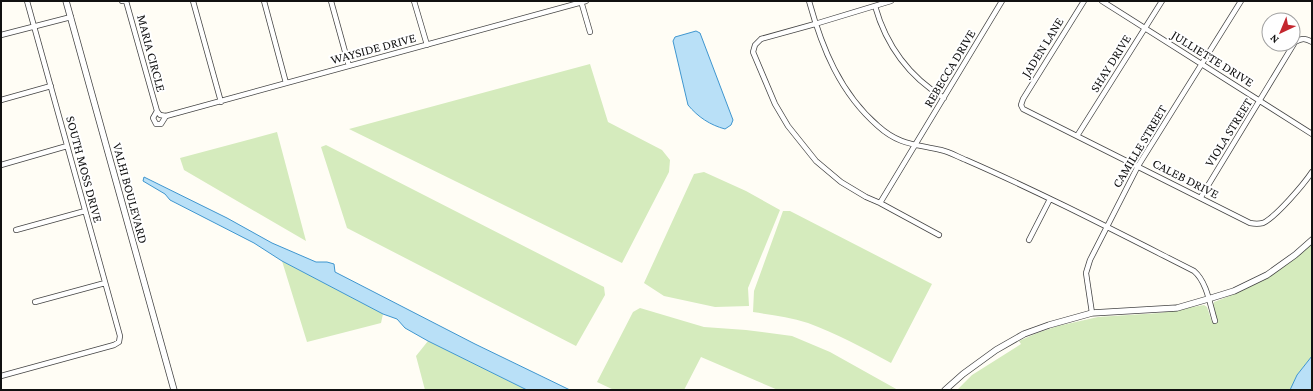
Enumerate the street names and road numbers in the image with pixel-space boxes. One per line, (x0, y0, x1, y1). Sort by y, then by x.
street label: MARIA CIRCLE (134, 13, 169, 93)
street label: JADEN LANE (1018, 15, 1067, 81)
street label: REBECCA DRIVE (920, 27, 978, 110)
street label: JULLIETTE DRIVE (1168, 27, 1257, 90)
street label: WAYSIDE DRIVE (329, 30, 417, 67)
street label: SHAY DRIVE (1087, 32, 1134, 95)
street label: VIOLA STREET (1201, 95, 1255, 169)
street label: CAMILLE STREET (1109, 102, 1170, 190)
street label: SOUTH MOSS DRIVE (63, 114, 106, 224)
street label: VALHI BOULEVARD (110, 141, 151, 245)
street label: CALEB DRIVE (1150, 155, 1221, 202)

